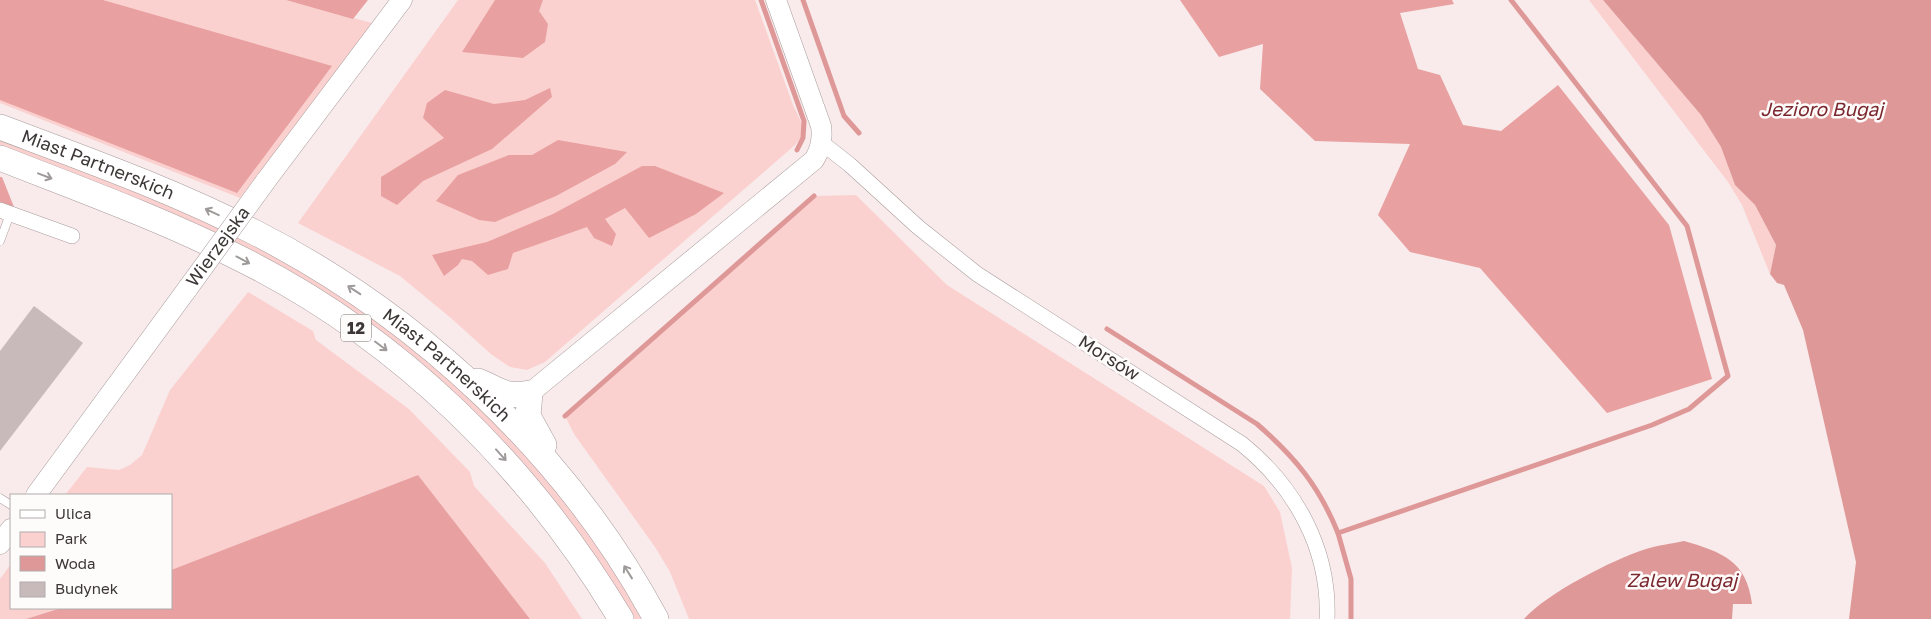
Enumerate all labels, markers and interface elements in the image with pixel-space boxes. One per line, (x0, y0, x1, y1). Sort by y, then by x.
water label: Jezioro Bugaj (1761, 97, 1885, 120)
street label: Miast Partnerskich (19, 124, 178, 204)
one-way arrow (37, 172, 53, 181)
street label: Wierzejska (181, 202, 254, 291)
one-way arrow (205, 207, 220, 216)
one-way arrow (236, 255, 251, 265)
one-way arrow (347, 285, 361, 295)
street label: Miast Partnerskich (379, 303, 516, 426)
road number: 12 (341, 314, 371, 342)
street label: Morsów (1075, 330, 1145, 385)
one-way arrow (374, 341, 388, 351)
one-way arrow (495, 449, 507, 462)
legend (10, 494, 172, 609)
text: Ulica (55, 504, 91, 522)
text: Park (55, 529, 88, 547)
text: Woda (55, 554, 96, 572)
one-way arrow (622, 566, 632, 580)
water label: Zalew Bugaj (1627, 568, 1739, 591)
text: Budynek (55, 579, 119, 597)

